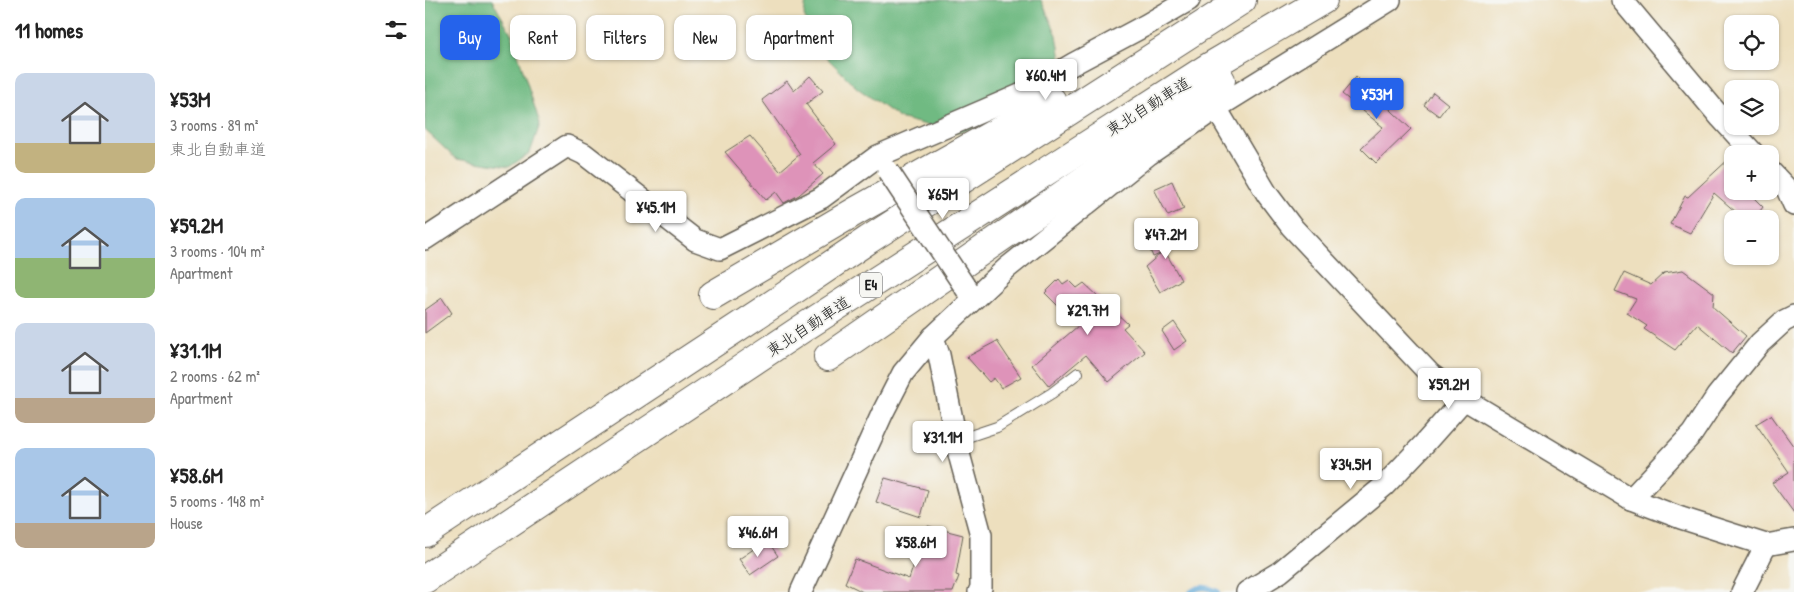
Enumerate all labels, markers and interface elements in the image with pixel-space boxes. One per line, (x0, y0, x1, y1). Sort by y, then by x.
chip: Buy (440, 15, 500, 60)
chip: Rent (510, 15, 576, 60)
chip: Filters (586, 15, 664, 60)
chip: New (674, 15, 736, 60)
chip: Apartment (746, 15, 852, 60)
map controls (1724, 15, 1779, 265)
button: locate (1724, 15, 1779, 70)
text: 11 homes (15, 16, 83, 45)
icon: filters (382, 16, 410, 44)
pin: ¥60.4M (1005, 58, 1087, 101)
text: ¥60.4M (1026, 64, 1066, 86)
street label: 東北自動車道 (1101, 71, 1195, 141)
pin: ¥53M (1347, 78, 1407, 120)
button: layers (1724, 80, 1779, 135)
text: ¥53M (1362, 83, 1392, 105)
text: ¥53M (170, 85, 211, 114)
icon: home (55, 93, 115, 153)
text: 3 rooms · 89 m² (170, 114, 259, 136)
text: 東北自動車道 (170, 138, 266, 160)
button: + (1724, 145, 1779, 200)
pin: ¥65M (913, 178, 973, 220)
text: ¥65M (928, 183, 958, 205)
pin: ¥45.1M (615, 190, 697, 233)
text: ¥45.1M (637, 196, 675, 218)
button: − (1724, 210, 1779, 265)
text: ¥59.2M (170, 211, 223, 240)
icon: home (55, 218, 115, 278)
pin: ¥47.2M (1125, 218, 1207, 260)
text: ¥47.2M (1145, 223, 1187, 245)
text: 3 rooms · 104 m² (170, 240, 265, 262)
text: Apartment (170, 262, 233, 284)
road number: E4 (860, 272, 882, 298)
street label: 東北自動車道 (762, 291, 854, 361)
pin: ¥29.7M (1047, 294, 1129, 336)
text: ¥29.7M (1067, 299, 1109, 321)
text: ¥31.1M (170, 336, 221, 365)
icon: home (55, 343, 115, 403)
text: 2 rooms · 62 m² (170, 365, 260, 387)
pin: ¥59.2M (1408, 368, 1490, 410)
text: ¥59.2M (1429, 373, 1469, 395)
text: Apartment (170, 387, 233, 409)
pin: ¥31.1M (902, 420, 984, 463)
text: ¥31.1M (923, 426, 963, 448)
pin: ¥34.5M (1310, 448, 1392, 490)
text: ¥34.5M (1331, 453, 1371, 475)
text: ¥58.6M (170, 461, 223, 490)
icon: home (55, 468, 115, 528)
text: 5 rooms · 148 m² (170, 490, 264, 512)
text: House (170, 512, 203, 534)
pin: ¥46.6M (717, 516, 799, 558)
text: ¥46.6M (738, 521, 778, 543)
pin: ¥58.6M (875, 526, 957, 568)
text: ¥58.6M (896, 531, 936, 553)

